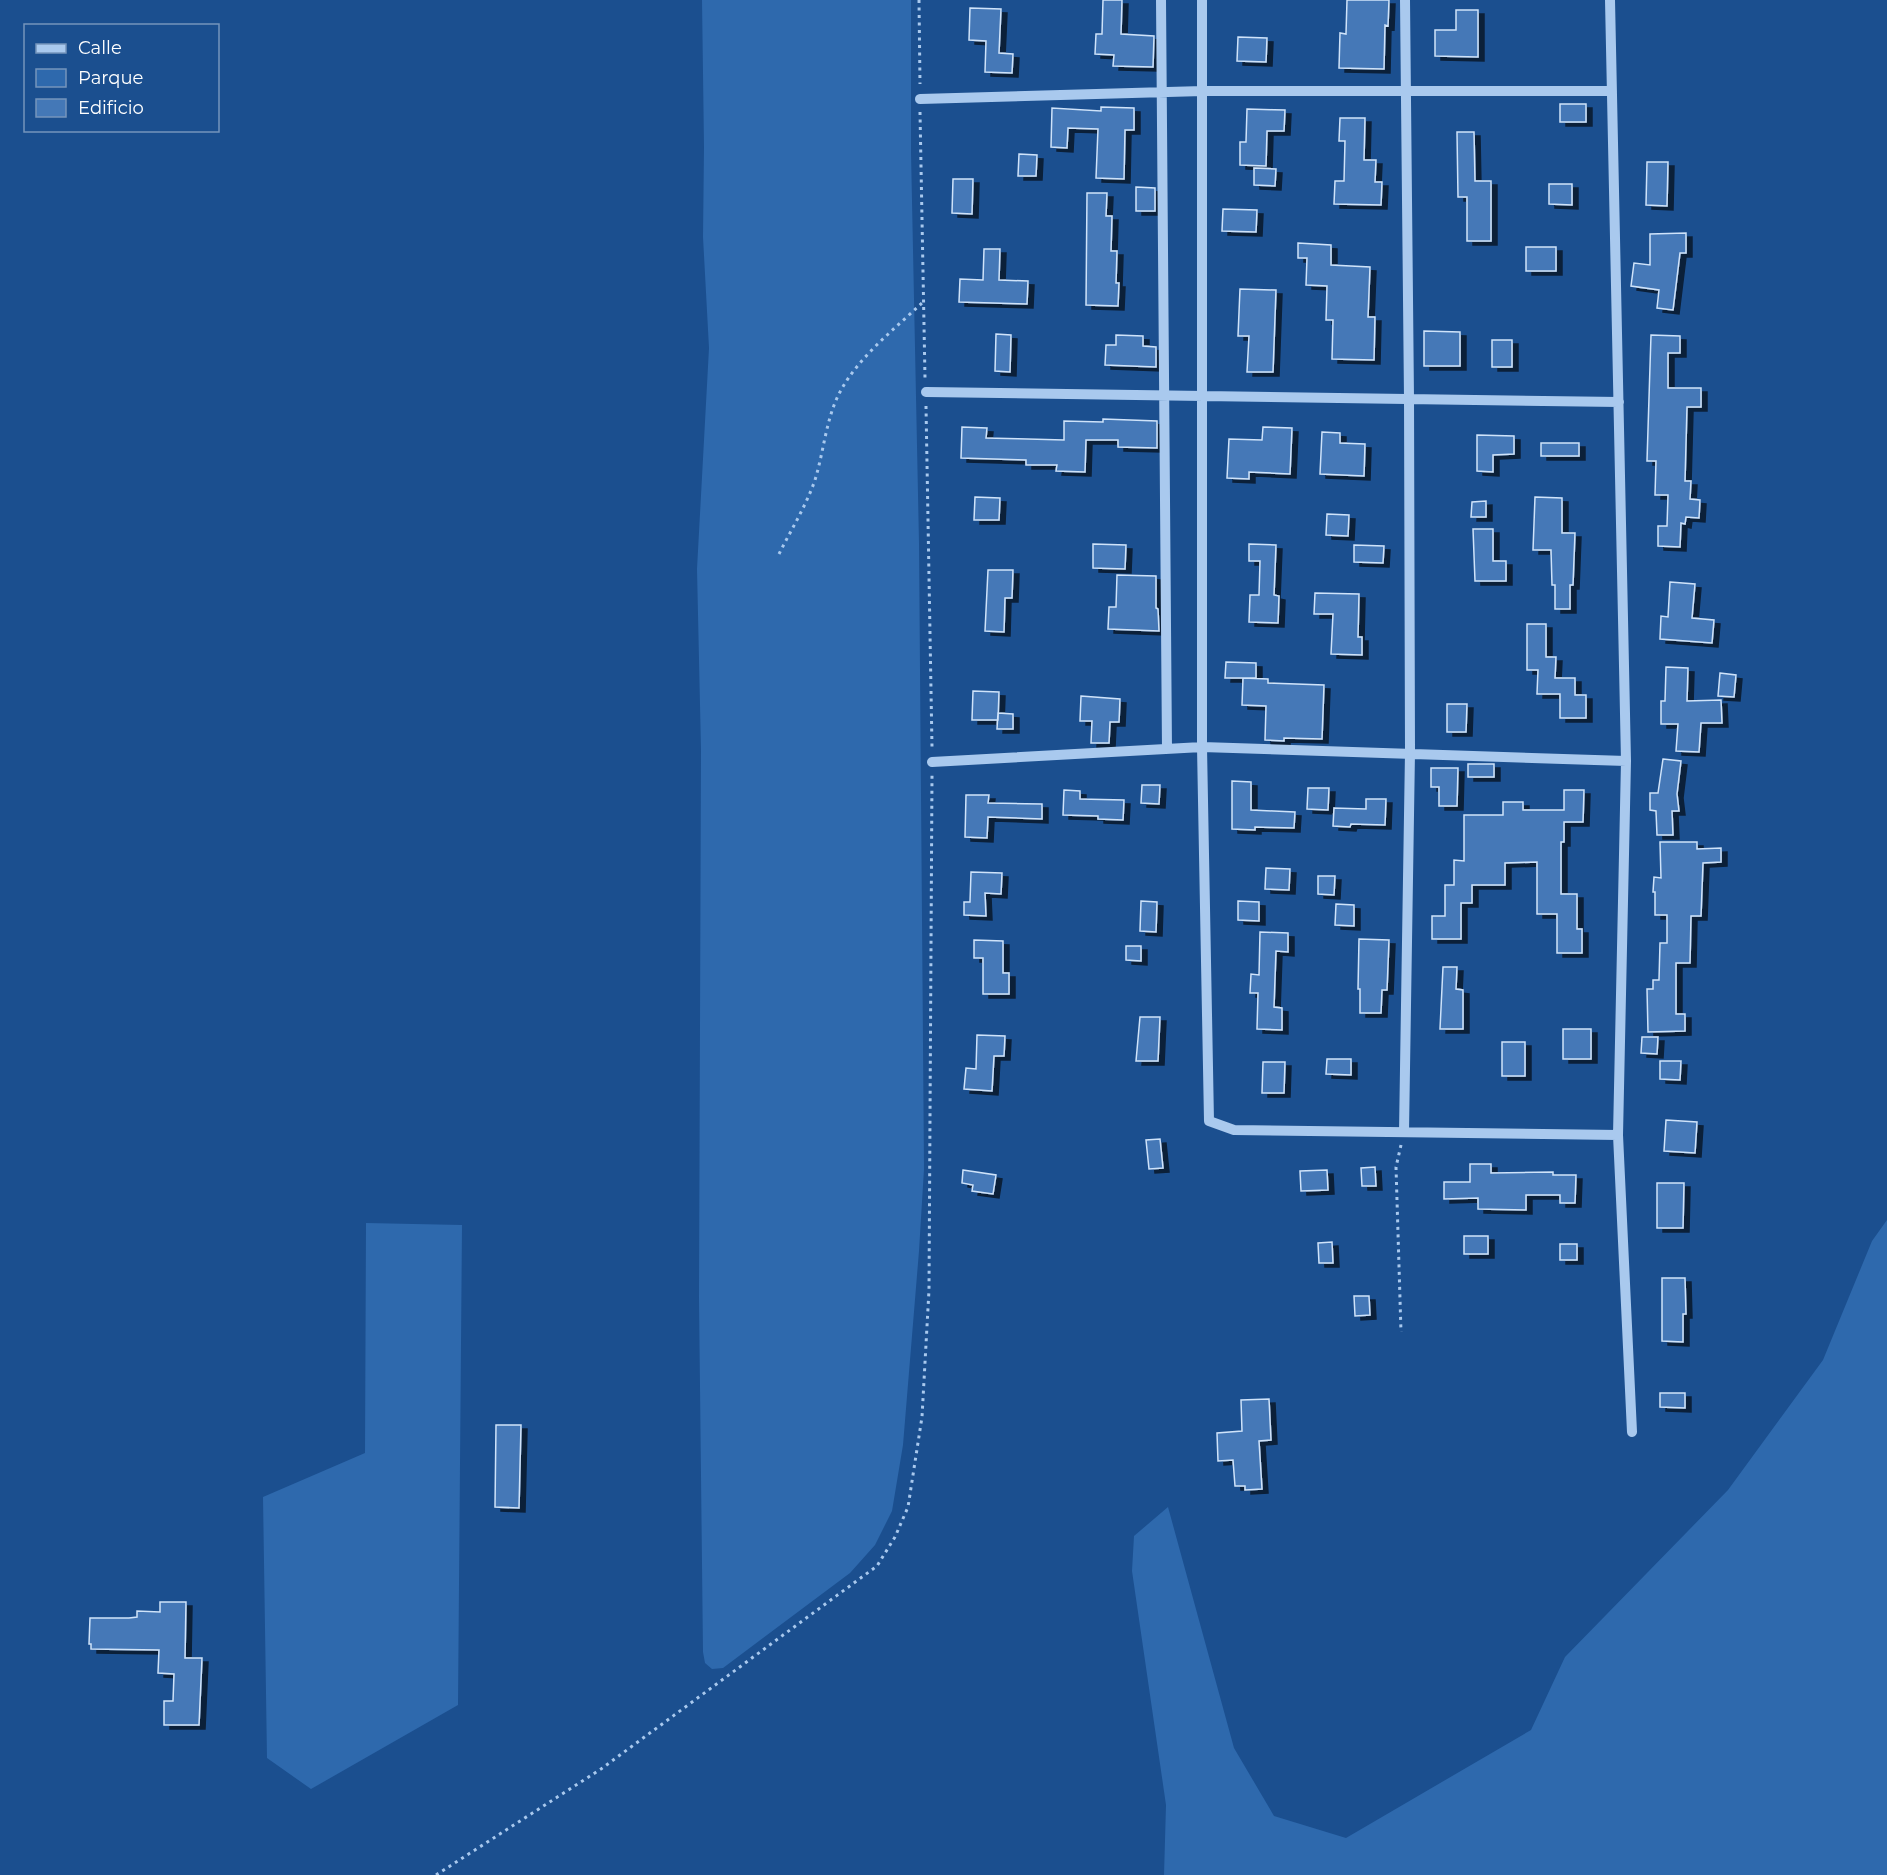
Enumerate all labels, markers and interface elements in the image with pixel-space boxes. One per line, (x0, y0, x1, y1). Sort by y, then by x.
legend (24, 24, 219, 132)
text: Calle (78, 37, 122, 59)
text: Parque (78, 67, 144, 89)
text: Edificio (78, 97, 144, 119)

